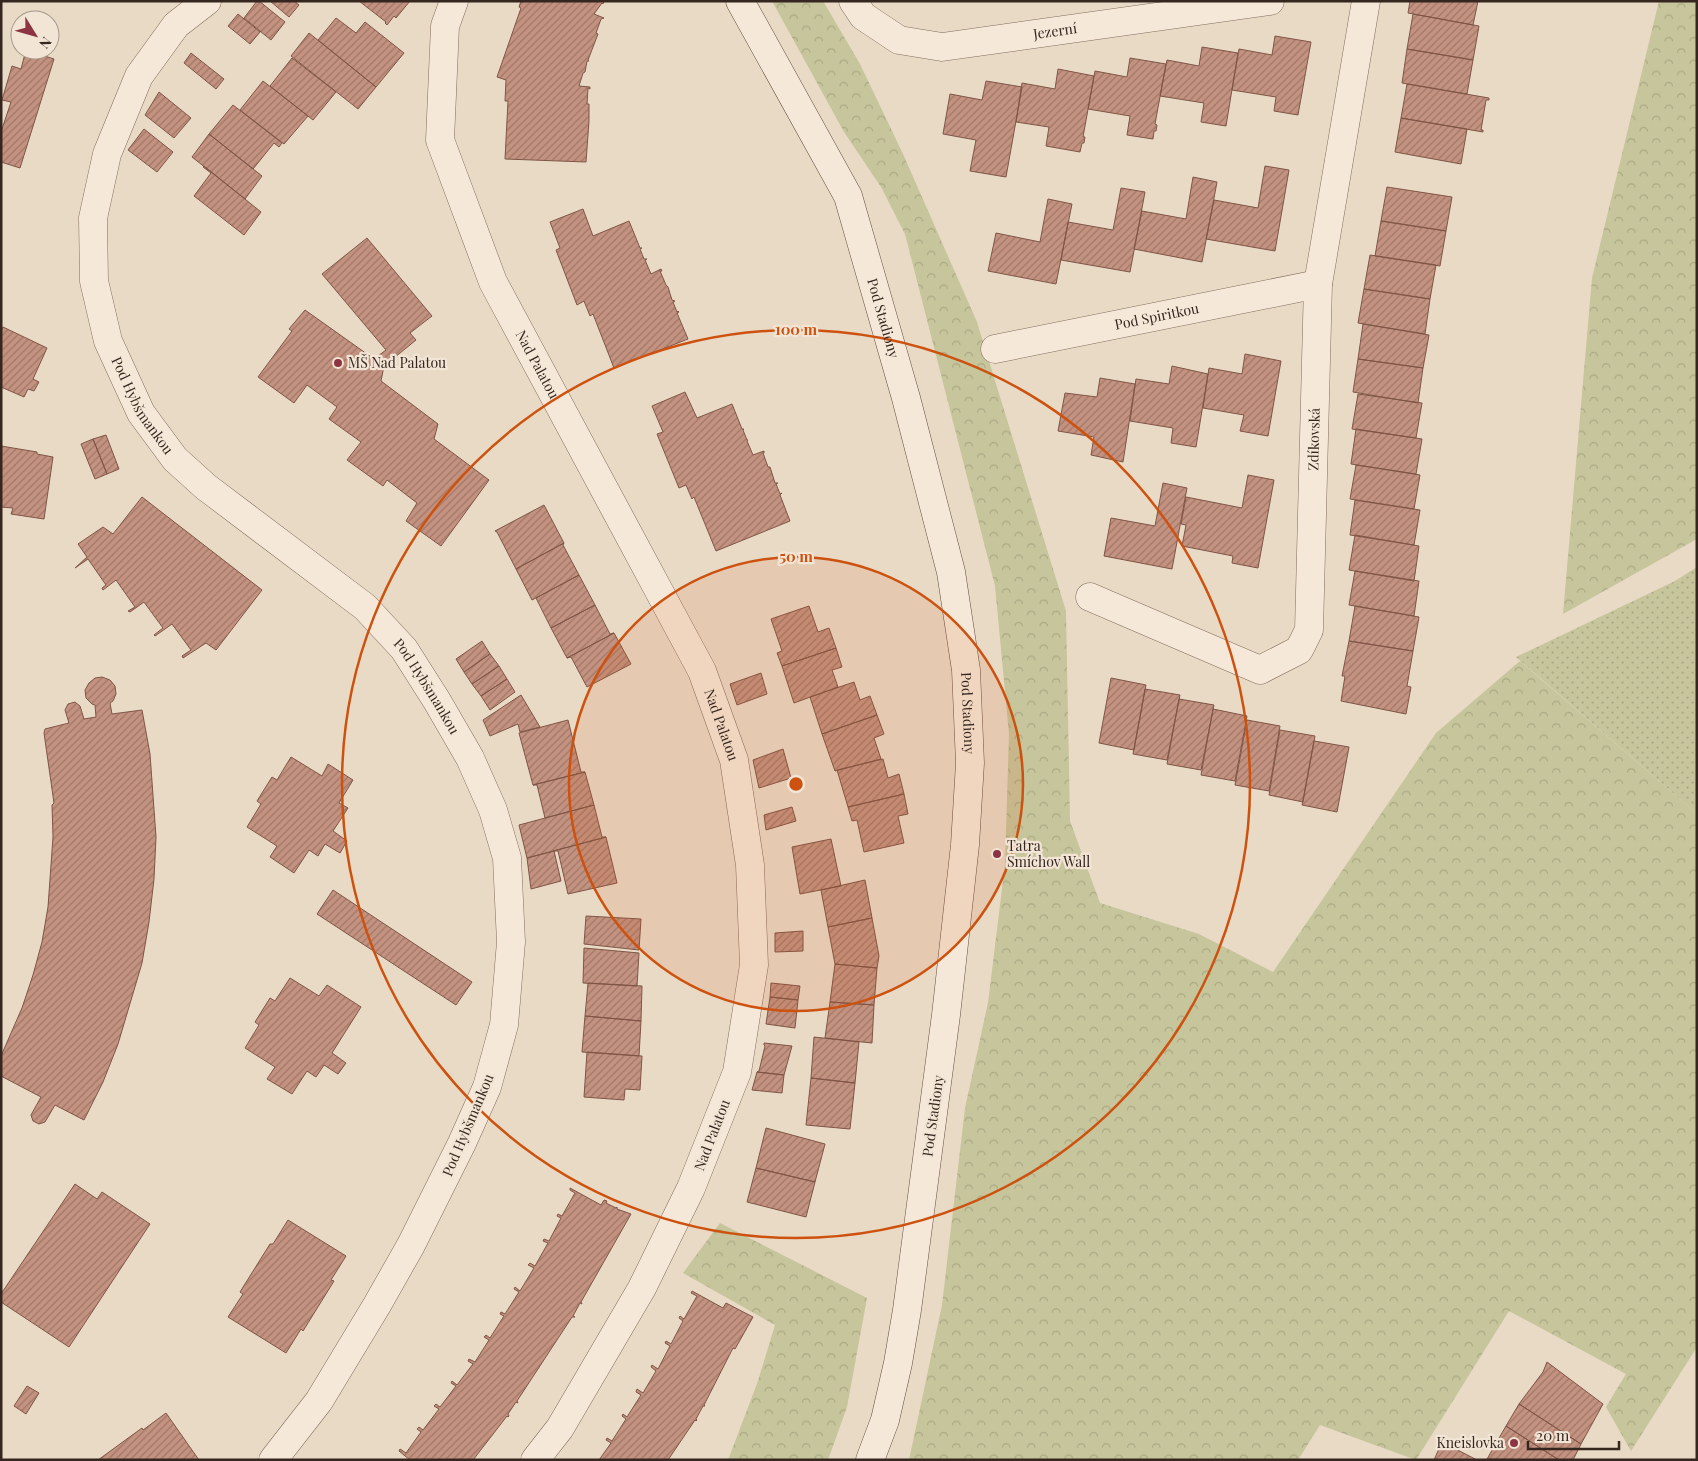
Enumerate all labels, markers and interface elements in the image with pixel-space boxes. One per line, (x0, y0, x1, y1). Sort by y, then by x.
north arrow (10, 10, 60, 60)
street label: Jezerní (1031, 18, 1078, 43)
text: N (35, 33, 56, 53)
street label: Pod Stadiony (863, 276, 904, 360)
street label: Pod Spiritkou (1113, 298, 1201, 334)
text: 100 m (775, 319, 818, 339)
street label: Nad Palatou (512, 327, 564, 402)
place label: MŠ Nad Palatou (348, 353, 446, 372)
street label: Pod Hybšmankou (107, 354, 178, 458)
marker: MŠ Nad Palatou (332, 357, 344, 369)
street label: Zdíkovská (1303, 408, 1324, 471)
text: 50 m (779, 546, 813, 566)
street label: Pod Hybšmankou (390, 634, 464, 738)
street label: Pod Stadiony (957, 672, 980, 754)
street label: Nad Palatou (700, 686, 743, 763)
centre of rings (787, 775, 805, 793)
place label: Tatra Smíchov Wall (1007, 836, 1090, 871)
marker: Tatra Smíchov Wall (991, 848, 1003, 860)
street label: Pod Hybšmankou (437, 1071, 498, 1179)
street label: Pod Stadiony (917, 1074, 948, 1158)
street label: Nad Palatou (689, 1096, 734, 1173)
scale bar (1528, 1418, 1619, 1450)
text: 20 m (1536, 1425, 1570, 1445)
place label: Kneislovka (1437, 1433, 1504, 1452)
marker: Kneislovka (1508, 1437, 1520, 1449)

